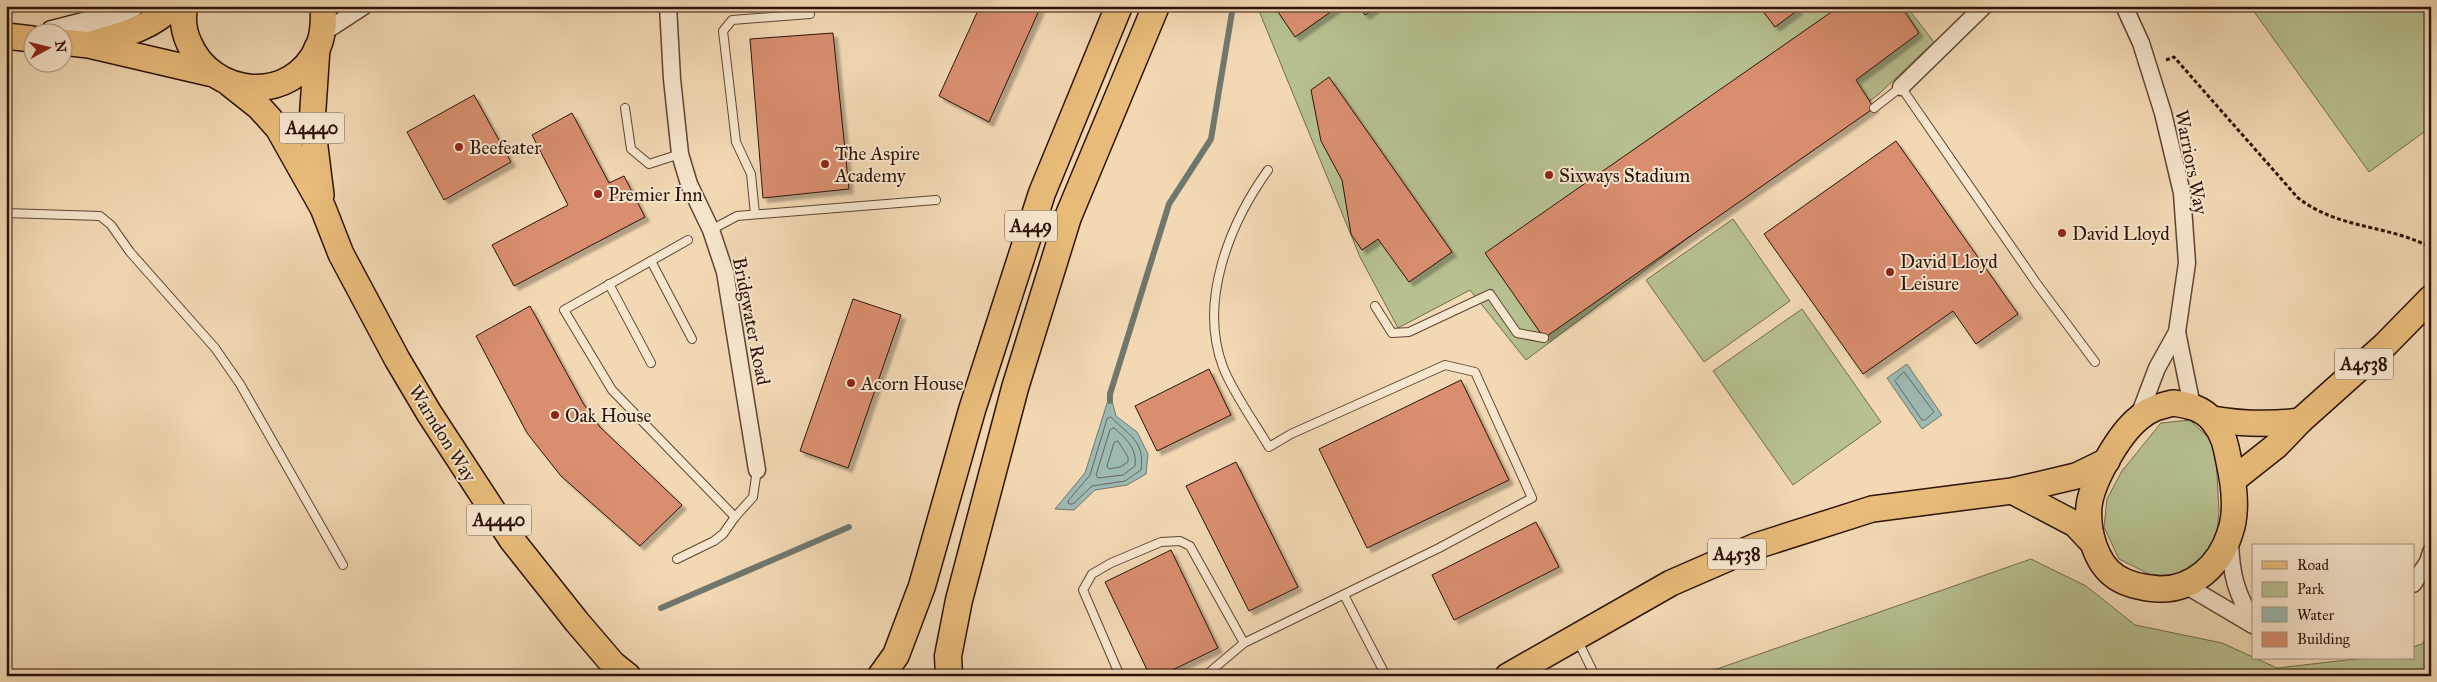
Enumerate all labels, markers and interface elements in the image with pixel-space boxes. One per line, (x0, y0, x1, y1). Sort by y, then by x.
north arrow (22, 22, 72, 72)
text: N (51, 40, 70, 54)
street label: Warriors Way (2170, 108, 2213, 217)
road number: A4440 (280, 112, 344, 144)
place label: Beefeater (469, 136, 542, 159)
marker: Beefeater (453, 141, 465, 153)
place label: The Aspire Academy (834, 142, 920, 187)
marker: The Aspire Academy (819, 158, 831, 170)
place label: Sixways Stadium (1559, 164, 1690, 187)
marker: Sixways Stadium (1543, 169, 1555, 181)
place label: Premier Inn (608, 183, 703, 206)
marker: Premier Inn (592, 188, 604, 200)
road number: A449 (1005, 210, 1057, 242)
place label: David Lloyd (2072, 222, 2170, 245)
marker: David Lloyd (2056, 227, 2068, 239)
place label: David Lloyd Leisure (1900, 250, 1998, 295)
street label: Bridgwater Road (727, 255, 775, 388)
marker: David Lloyd Leisure (1884, 266, 1896, 278)
road number: A4538 (2335, 348, 2393, 379)
place label: Acorn House (860, 372, 964, 395)
marker: Acorn House (845, 377, 857, 389)
street label: Warndon Way (404, 381, 482, 487)
place label: Oak House (565, 404, 651, 427)
marker: Oak House (549, 409, 561, 421)
road number: A4440 (466, 504, 532, 536)
road number: A4538 (1708, 538, 1766, 570)
legend (2252, 544, 2414, 660)
text: Road (2297, 556, 2329, 574)
text: Park (2297, 580, 2324, 598)
text: Water (2297, 606, 2334, 624)
text: Building (2297, 630, 2351, 648)

